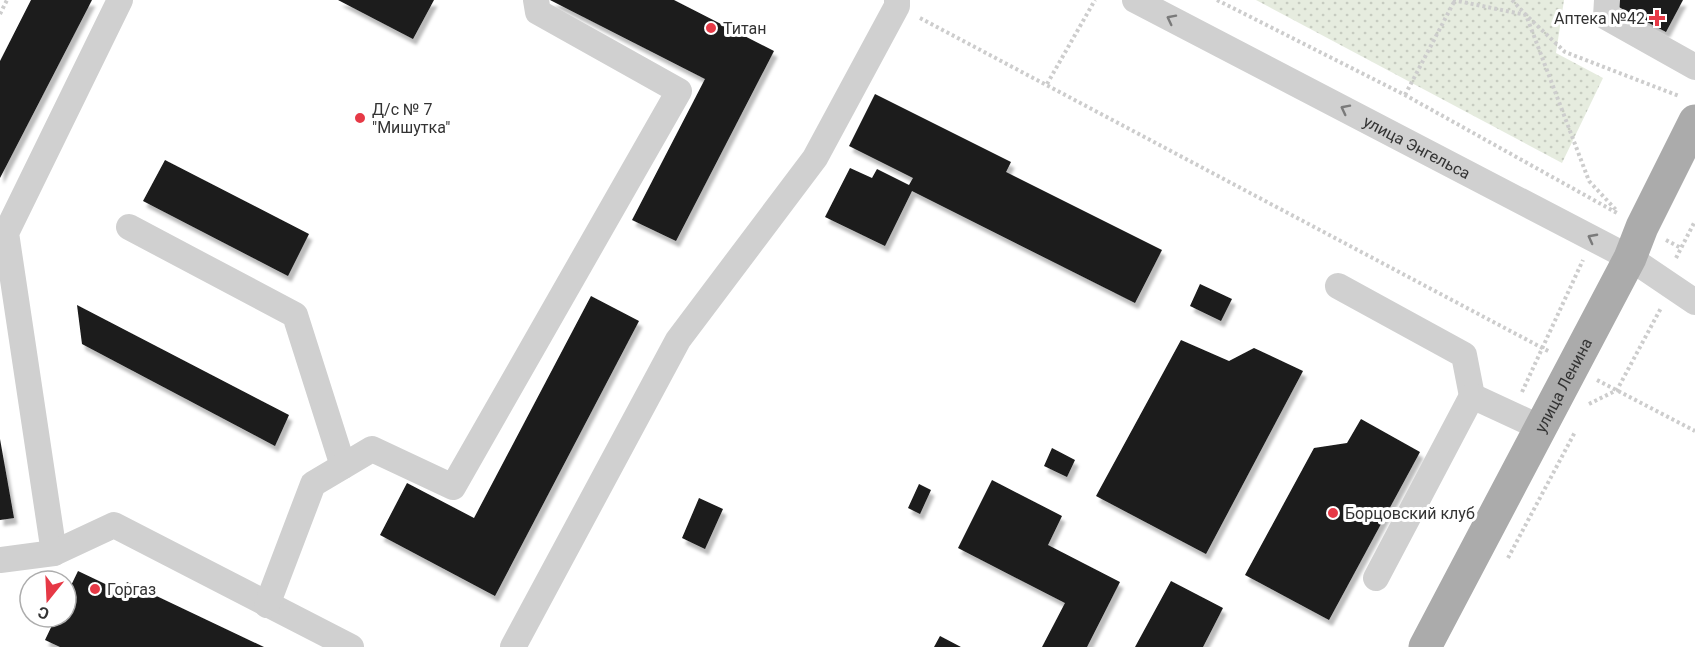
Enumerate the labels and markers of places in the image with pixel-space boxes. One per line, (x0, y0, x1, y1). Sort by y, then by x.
place label: Аптека №42 (1554, 9, 1645, 28)
marker: Аптека №42 (1650, 11, 1664, 25)
place label: Титан (723, 19, 766, 38)
marker: Титан (704, 21, 718, 35)
place label: Д/с № 7 "Мишутка" (372, 100, 451, 137)
marker: Д/с № 7 "Мишутка" (353, 111, 367, 125)
place label: Борцовский клуб (1345, 504, 1475, 523)
marker: Борцовский клуб (1326, 506, 1340, 520)
place label: Горгаз (107, 580, 156, 599)
marker: Горгаз (88, 582, 102, 596)

